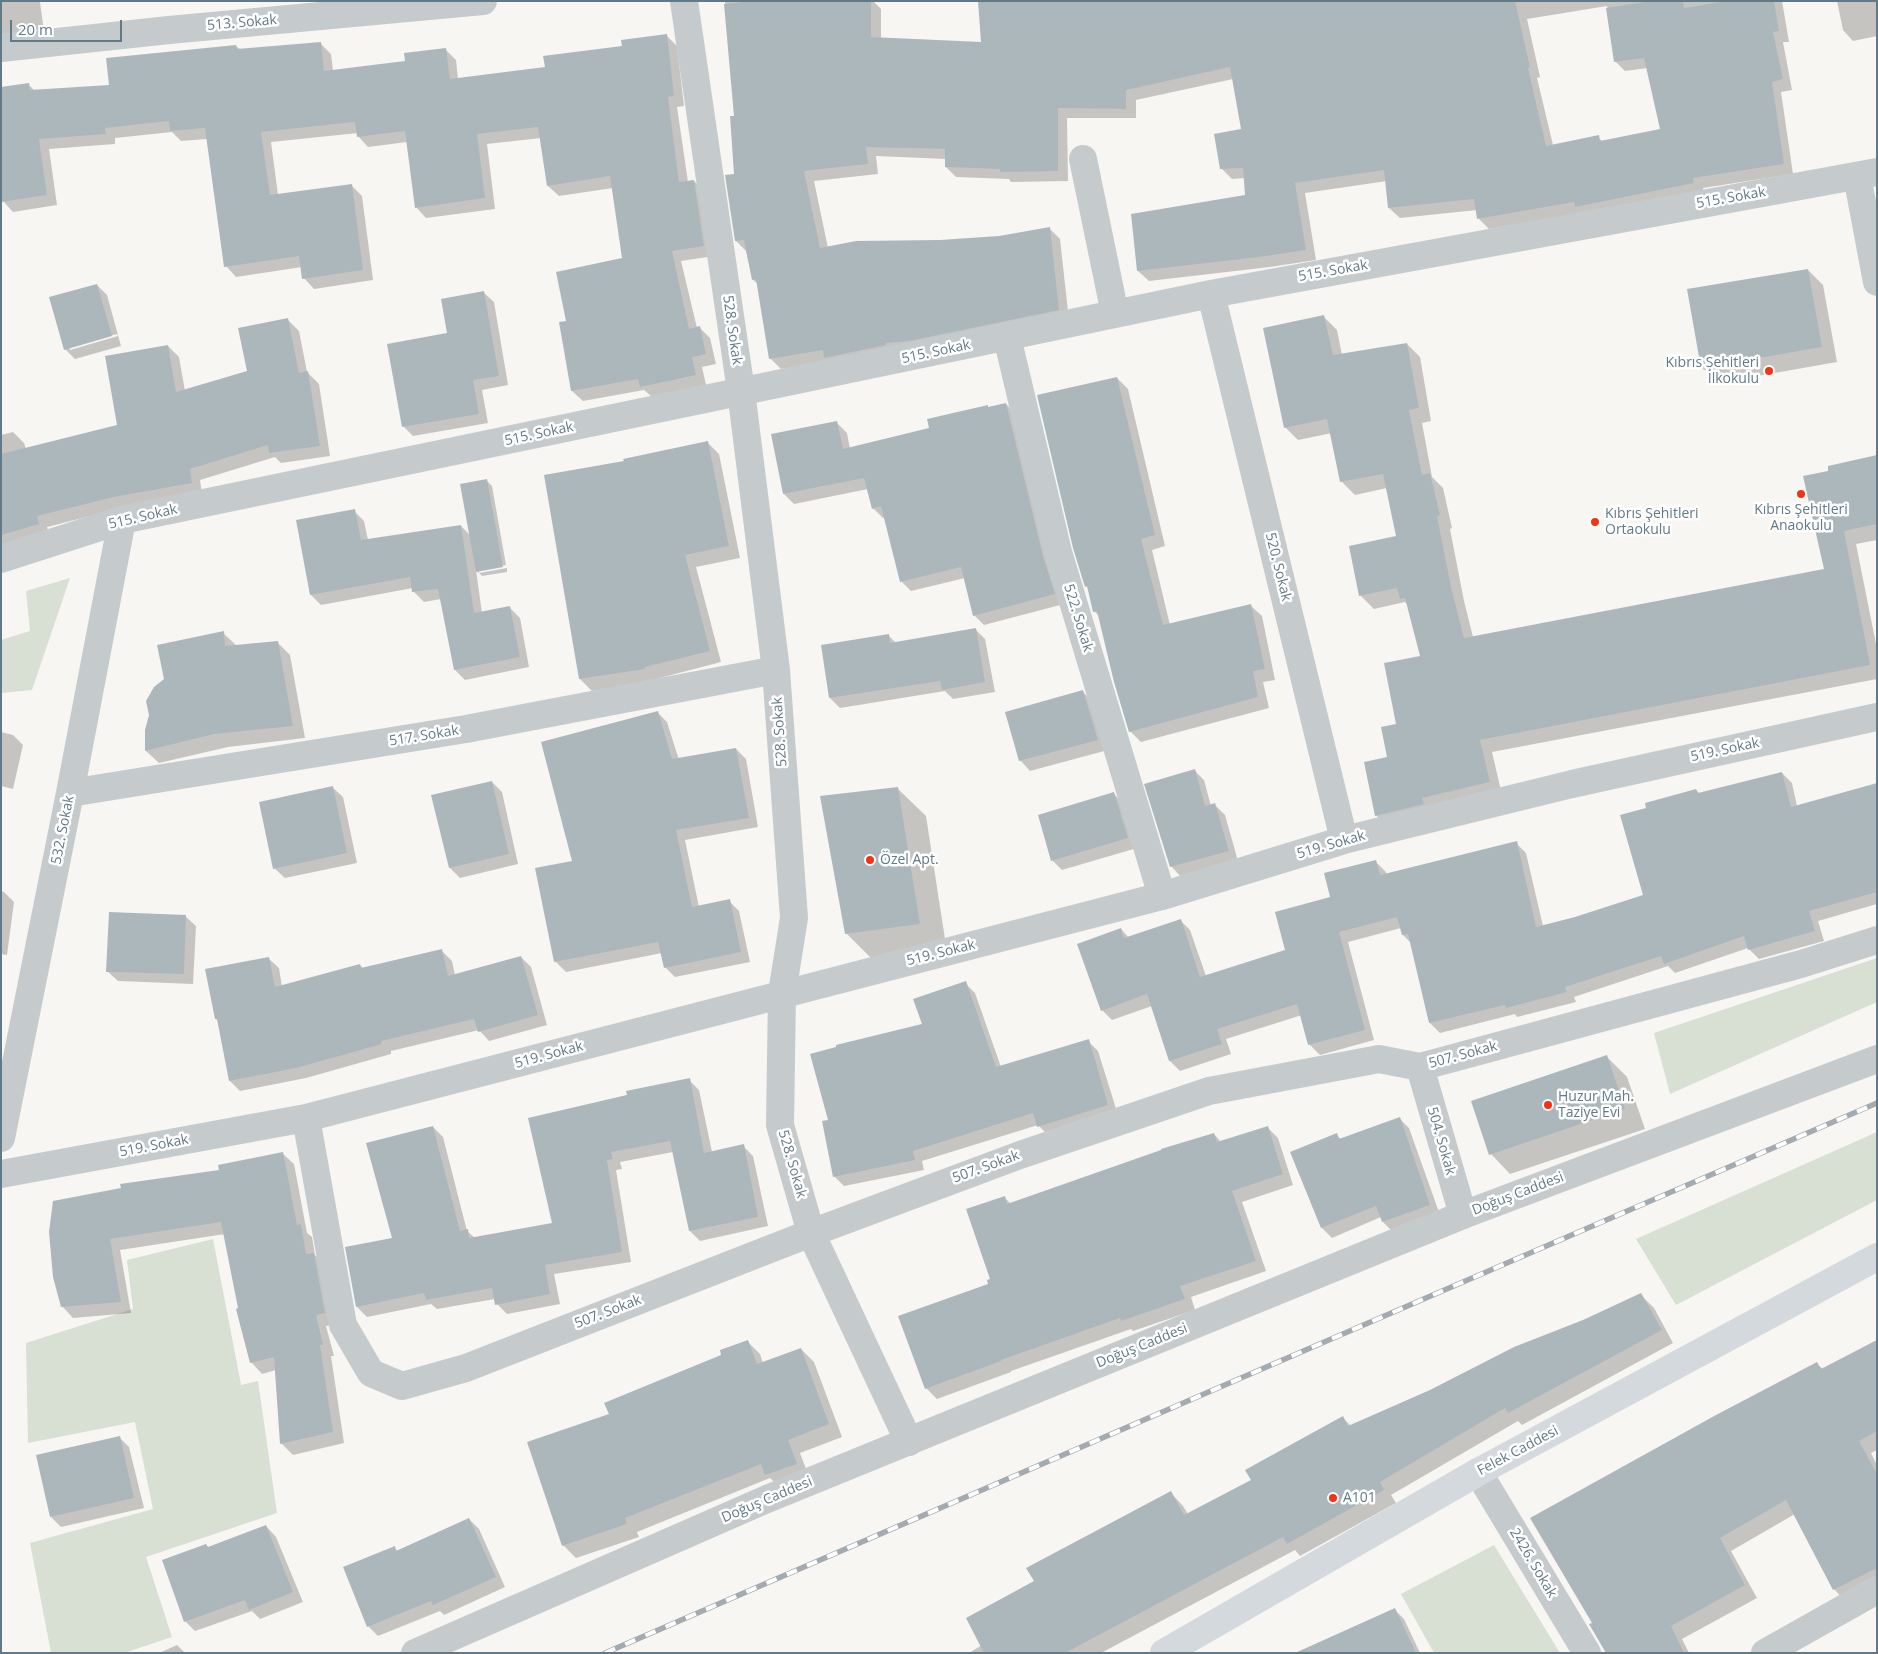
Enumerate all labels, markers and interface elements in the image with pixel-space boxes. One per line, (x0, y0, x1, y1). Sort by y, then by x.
scale bar (12, 10, 125, 42)
street label: 513. Sokak (206, 12, 278, 34)
text: 20 m (18, 19, 53, 39)
street label: 515. Sokak (1695, 184, 1767, 212)
street label: 515. Sokak (1297, 257, 1369, 285)
street label: 528. Sokak (719, 294, 745, 366)
street label: 515. Sokak (900, 337, 972, 367)
place label: Kıbrıs Şehitleri İlkokulu (1665, 355, 1759, 388)
marker: Kıbrıs Şehitleri İlkokulu (1763, 365, 1775, 377)
street label: 515. Sokak (503, 419, 575, 449)
marker: Kıbrıs Şehitleri Anaokulu (1795, 488, 1807, 500)
street label: 515. Sokak (107, 501, 179, 533)
place label: Kıbrıs Şehitleri Anaokulu (1754, 502, 1848, 534)
place label: Kıbrıs Şehitleri Ortaokulu (1605, 506, 1699, 538)
marker: Kıbrıs Şehitleri Ortaokulu (1589, 516, 1601, 528)
street label: 520. Sokak (1261, 531, 1295, 603)
street label: 522. Sokak (1060, 582, 1096, 654)
street label: 528. Sokak (769, 697, 791, 767)
street label: 517. Sokak (388, 722, 460, 750)
street label: 519. Sokak (1689, 735, 1761, 765)
street label: 532. Sokak (48, 794, 78, 866)
street label: 519. Sokak (1295, 827, 1367, 863)
place label: Özel Apt. (880, 852, 939, 868)
marker: Özel Apt. (864, 854, 876, 866)
street label: 519. Sokak (905, 936, 977, 970)
street label: 519. Sokak (513, 1038, 585, 1072)
street label: 507. Sokak (1427, 1038, 1499, 1072)
place label: Huzur Mah. Taziye Evi (1558, 1089, 1634, 1122)
marker: Huzur Mah. Taziye Evi (1542, 1099, 1554, 1111)
street label: 504. Sokak (1423, 1105, 1459, 1177)
street label: 528. Sokak (774, 1128, 810, 1200)
street label: 519. Sokak (118, 1131, 190, 1161)
street label: 507. Sokak (950, 1147, 1022, 1187)
street label: Doğuş Caddesi (1470, 1169, 1566, 1219)
street label: 507. Sokak (572, 1292, 644, 1332)
street label: Doğuş Caddesi (1094, 1320, 1190, 1372)
street label: Felek Caddesi (1475, 1423, 1561, 1479)
street label: Doğuş Caddesi (719, 1473, 815, 1527)
place label: A101 (1343, 1490, 1376, 1506)
marker: A101 (1327, 1492, 1339, 1504)
street label: 2426. Sokak (1506, 1525, 1560, 1601)

